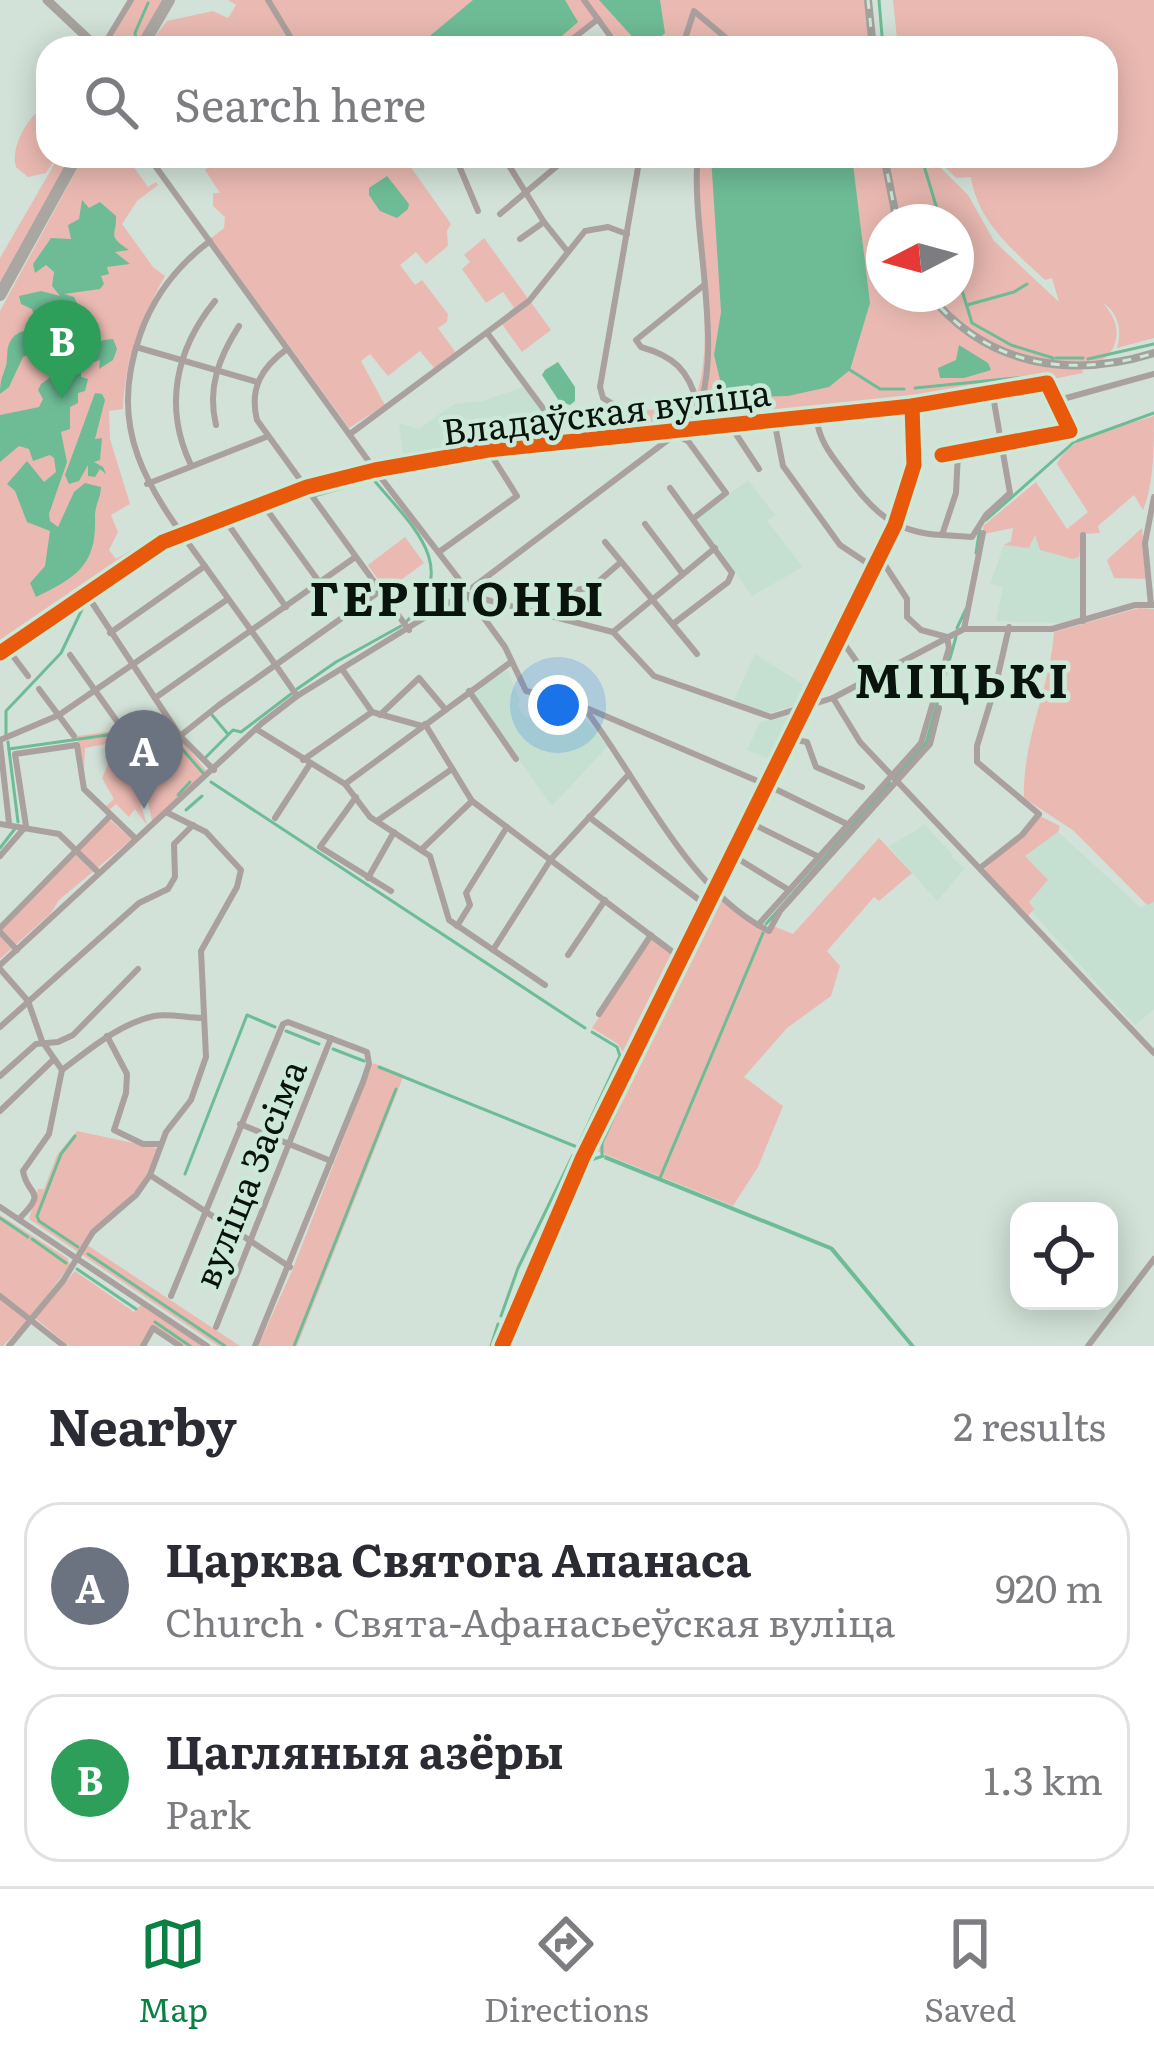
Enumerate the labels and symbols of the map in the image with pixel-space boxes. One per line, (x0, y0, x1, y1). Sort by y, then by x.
north arrow (866, 204, 974, 312)
pin: B (23, 300, 101, 399)
street label: Владаўская вуліца (439, 363, 774, 456)
district label: ГЕРШОНЫ (309, 560, 607, 631)
district label: МІЦЬКІ (855, 642, 1071, 713)
your location (528, 675, 588, 735)
pin: A (105, 710, 183, 809)
street label: вуліца Засіма (178, 1050, 318, 1295)

